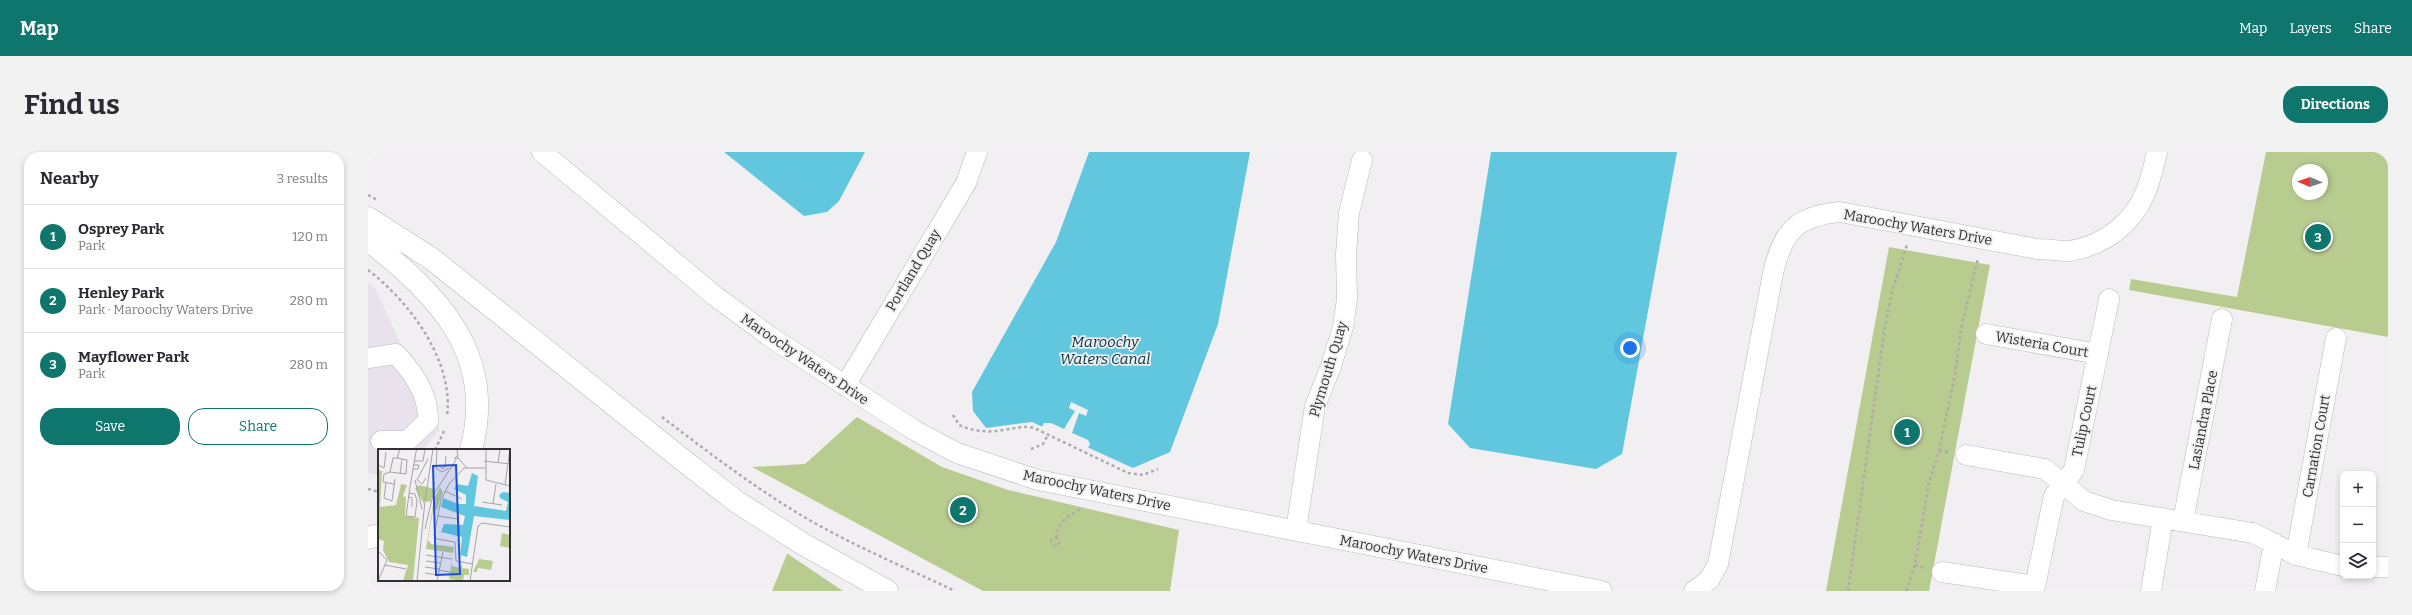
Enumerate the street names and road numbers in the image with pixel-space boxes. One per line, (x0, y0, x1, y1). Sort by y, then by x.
street label: Maroochy Waters Drive (1842, 206, 1994, 249)
street label: Portland Quay (882, 226, 945, 314)
street label: Maroochy Waters Drive (738, 310, 872, 409)
street label: Plymouth Quay (1306, 318, 1351, 419)
street label: Wisteria Court (1994, 328, 2090, 361)
street label: Lasiandra Place (2185, 369, 2221, 471)
street label: Tulip Court (2069, 384, 2100, 458)
street label: Carnation Court (2299, 393, 2334, 499)
street label: Maroochy Waters Drive (1021, 467, 1172, 514)
street label: Maroochy Waters Drive (1338, 532, 1489, 577)

